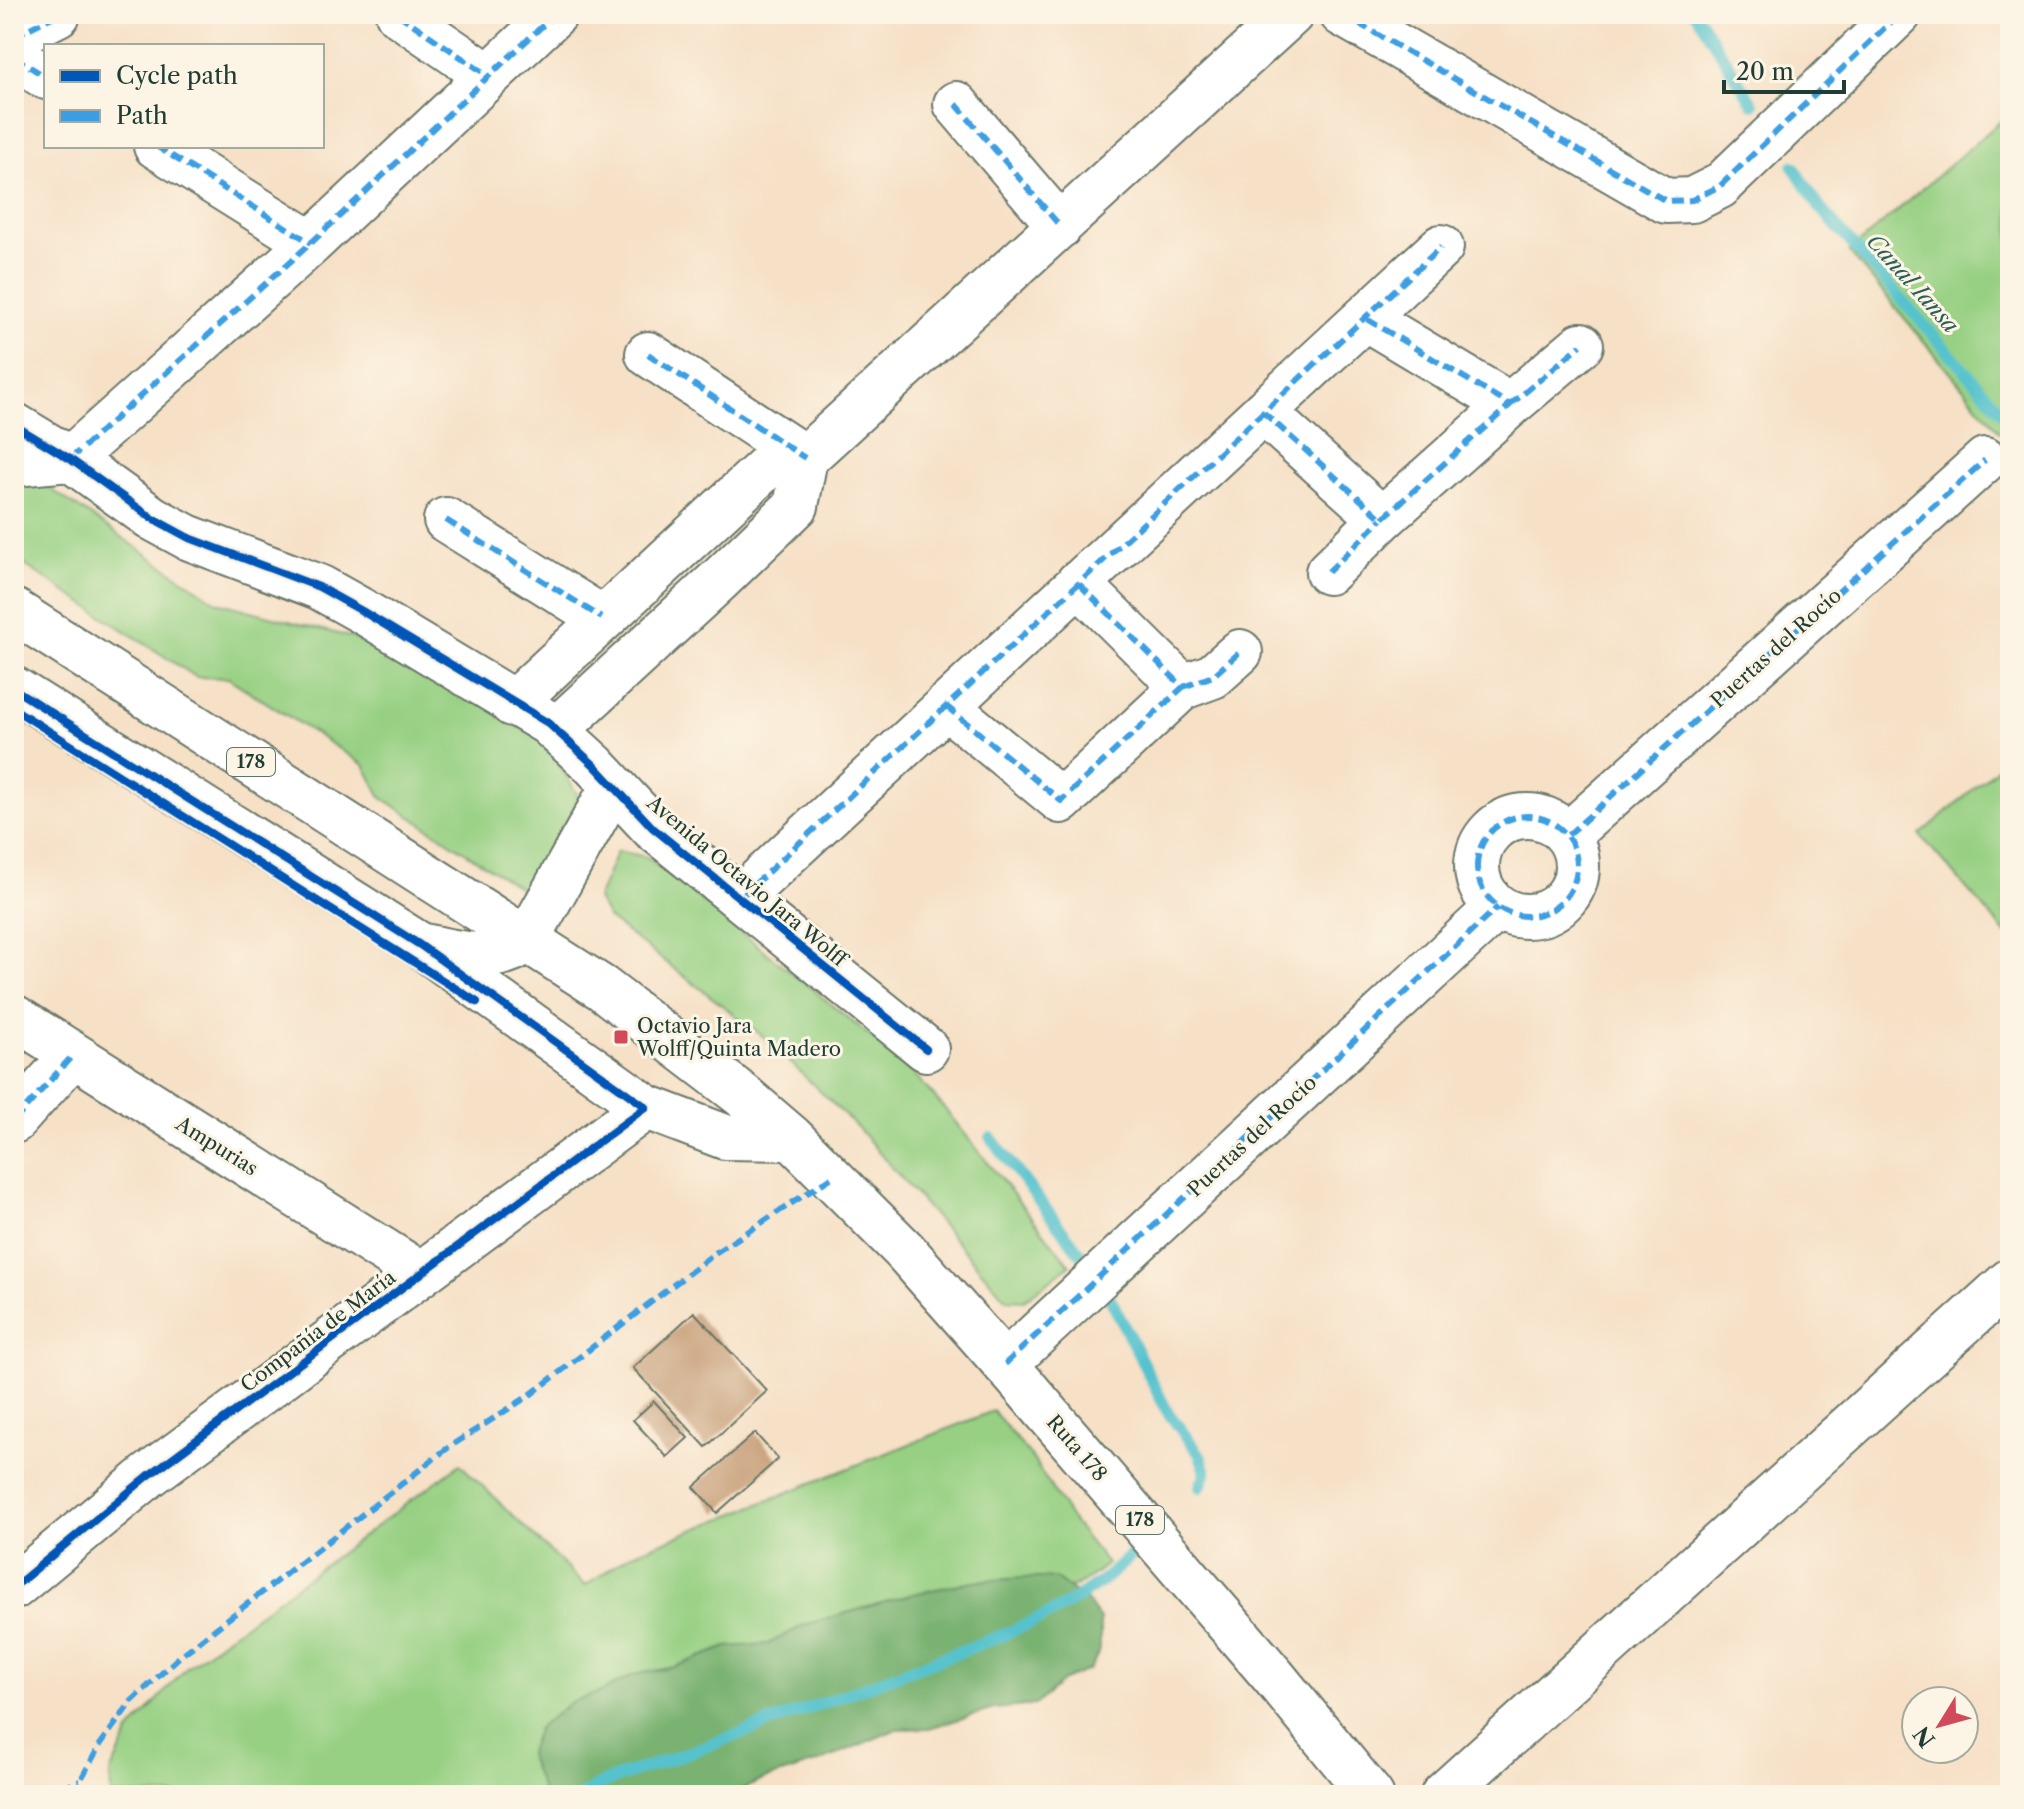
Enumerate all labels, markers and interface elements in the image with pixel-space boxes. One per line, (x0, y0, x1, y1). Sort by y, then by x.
legend (44, 44, 324, 148)
scale bar (1724, 44, 1844, 94)
text: 20 m (1736, 57, 1794, 86)
text: Cycle path (116, 61, 238, 90)
text: Path (116, 101, 168, 130)
water label: Canal Iansa (1861, 228, 1964, 339)
street label: Puertas del Rocío (1706, 583, 1846, 713)
road number: 178 (227, 748, 275, 776)
street label: Avenida Octavio Jara Wolff (642, 790, 853, 973)
place label: Octavio Jara Wolff/Quinta Madero (636, 1014, 841, 1061)
marker: Octavio Jara Wolff/Quinta Madero (612, 1028, 630, 1046)
street label: Puertas del Rocío (1183, 1070, 1321, 1202)
street label: Ampurias (171, 1111, 262, 1181)
street label: Compañía de María (236, 1265, 400, 1397)
street label: Ruta 178 (1042, 1410, 1112, 1486)
road number: 178 (1116, 1506, 1164, 1534)
north arrow (1900, 1685, 1980, 1765)
text: N (1908, 1721, 1941, 1752)

